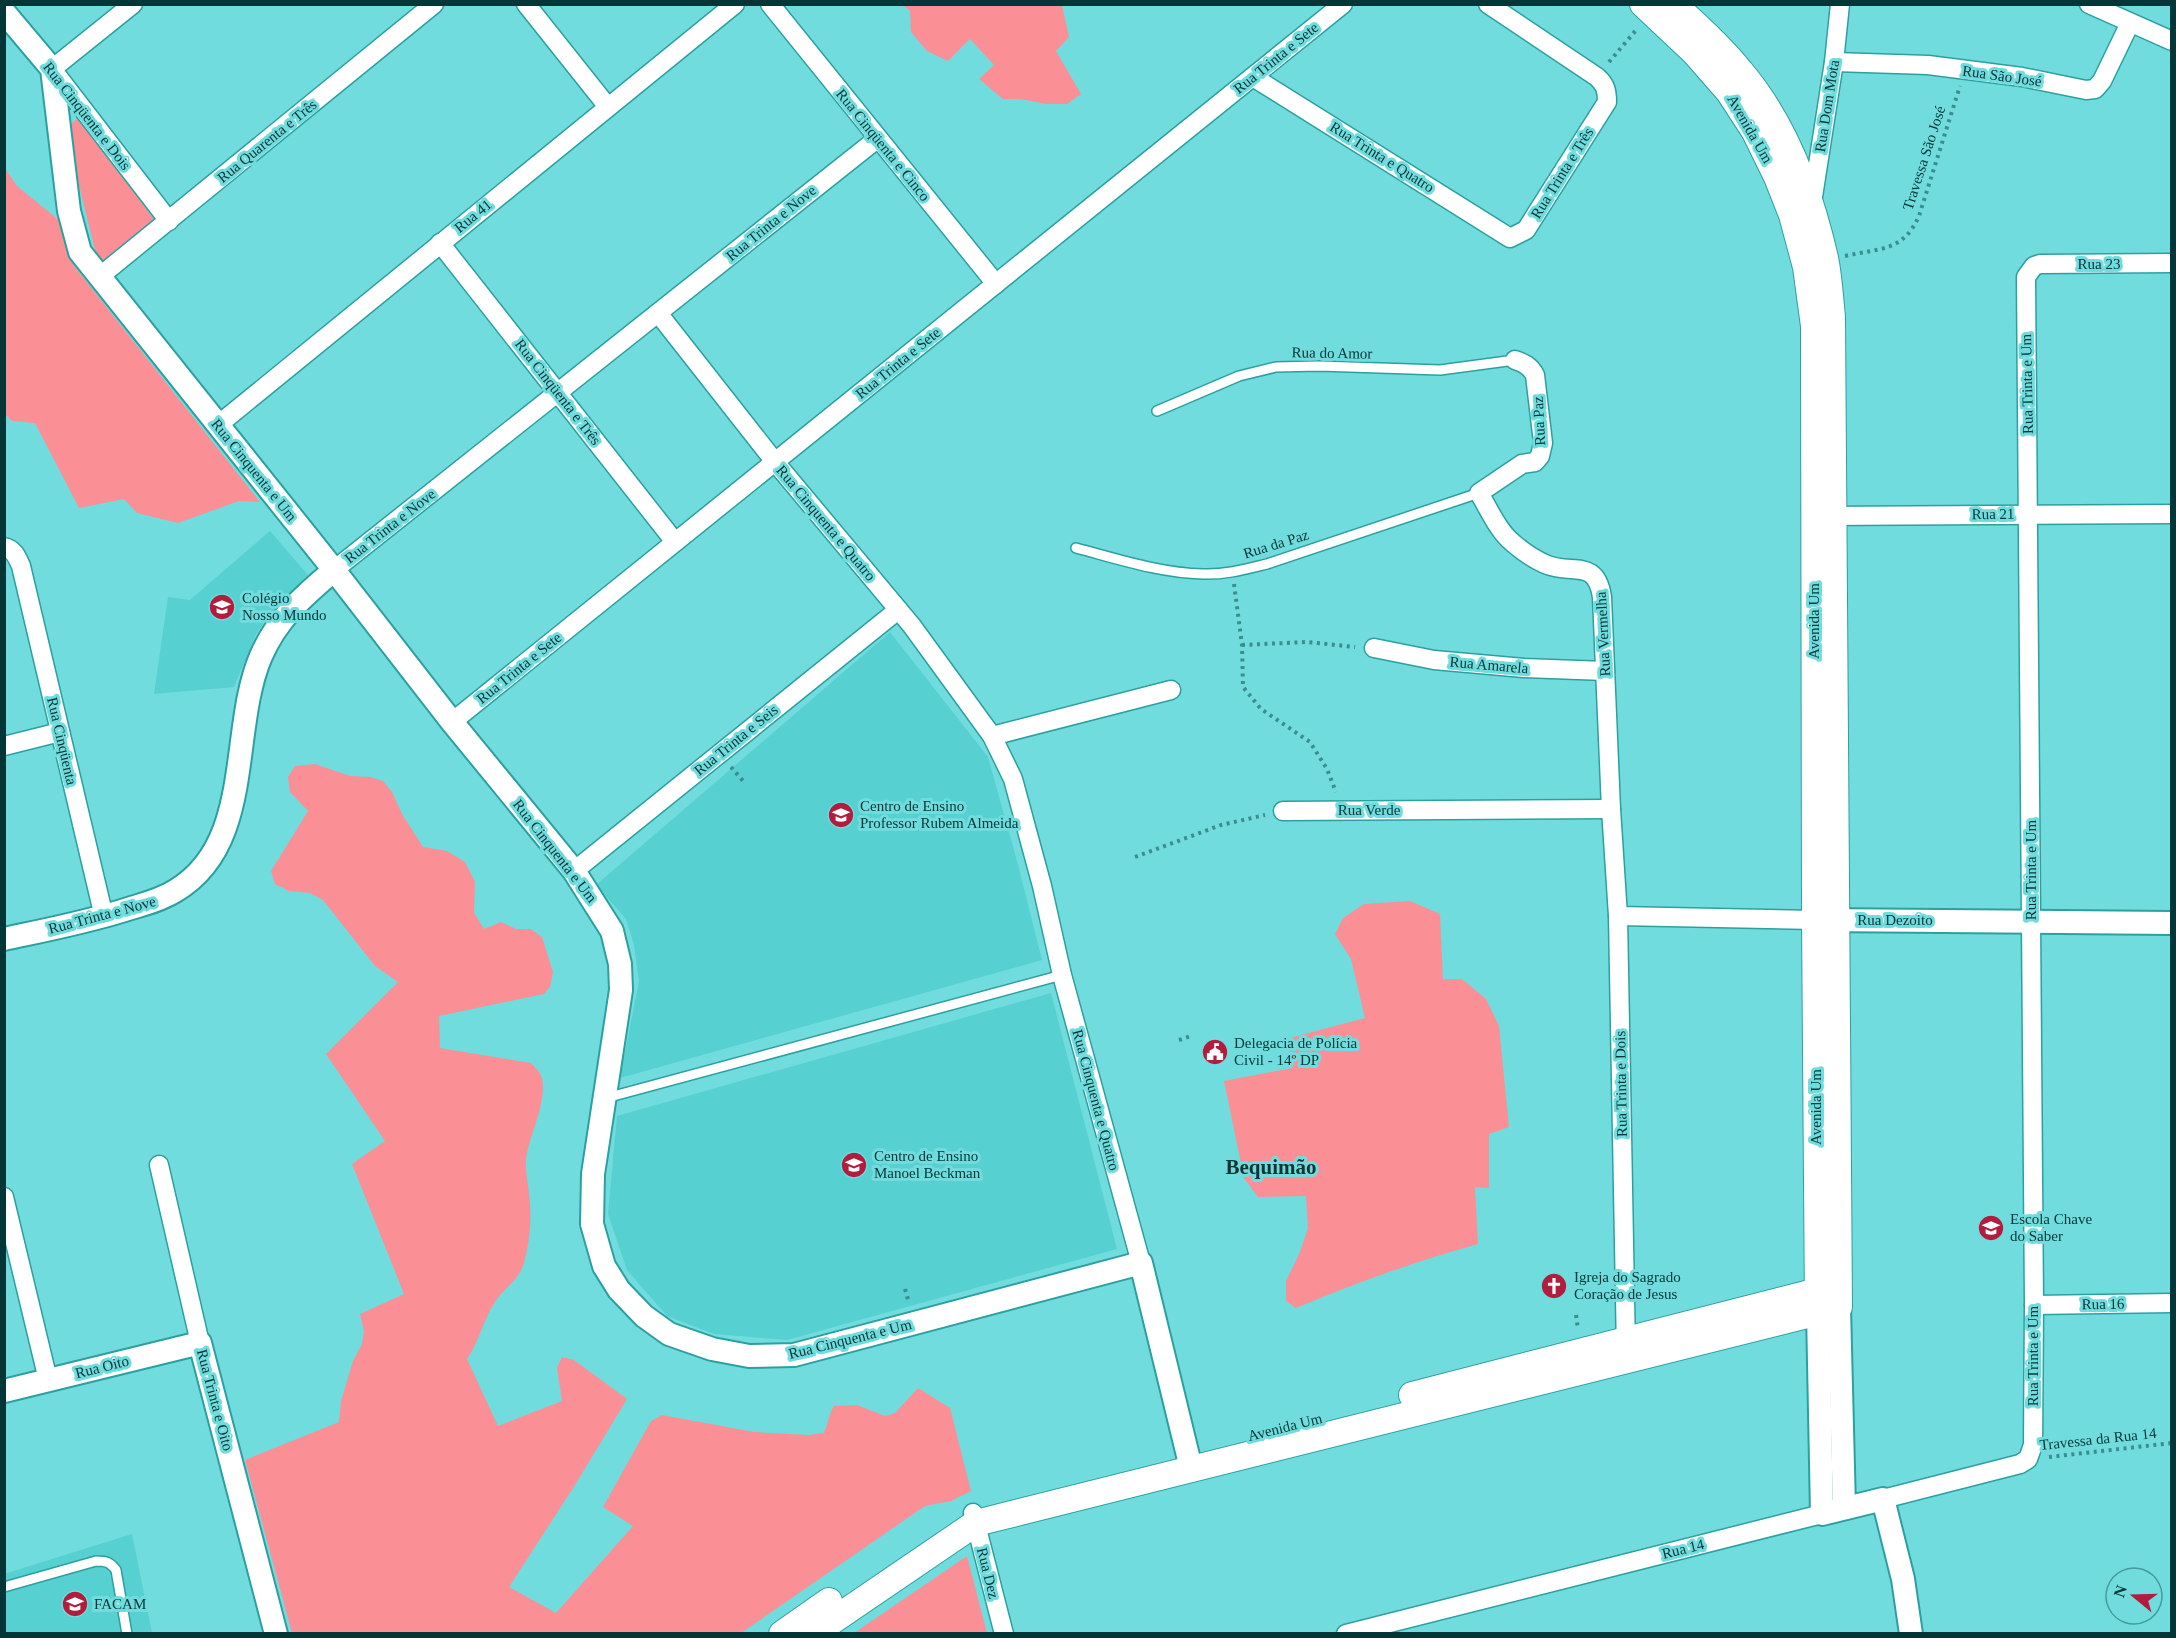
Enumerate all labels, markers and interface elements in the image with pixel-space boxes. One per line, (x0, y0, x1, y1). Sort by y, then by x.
street label: Rua Trinta e Sete (1231, 19, 1322, 97)
street label: Rua Dom Mota (1812, 58, 1842, 153)
street label: Rua Cinqüenta e Dois (40, 59, 134, 173)
street label: Rua São José (1961, 63, 2043, 90)
street label: Rua Cinqüenta e Cinco (833, 86, 933, 204)
street label: Avenida Um (1724, 92, 1776, 166)
street label: Rua Quarenta e Três (214, 96, 320, 186)
street label: Travessa São José (1900, 104, 1948, 212)
street label: Rua Trinta e Quatro (1327, 119, 1437, 195)
street label: Rua Trinta e Três (1528, 125, 1596, 221)
street label: Rua Trinta e Nove (723, 182, 819, 264)
street label: Rua 41 (451, 196, 495, 236)
street label: Rua 23 (2078, 256, 2120, 272)
street label: Rua Trinta e Sete (853, 324, 944, 402)
street label: Rua Trinta e Um (2018, 333, 2036, 434)
street label: Rua Cinqüenta e Três (512, 336, 604, 448)
street label: Rua do Amor (1291, 344, 1373, 362)
street label: Rua Paz (1530, 395, 1548, 446)
street label: Rua Cinquenta e Um (208, 416, 300, 524)
street label: Rua Cinquenta e Quatro (773, 462, 879, 584)
street label: Rua Trinta e Nove (342, 485, 439, 566)
street label: Rua 21 (1971, 506, 2015, 522)
street label: Rua da Paz (1241, 526, 1311, 562)
street label: Avenida Um (1806, 583, 1822, 659)
place label: Colégio Nosso Mundo (242, 590, 327, 623)
street label: Rua Vermelha (1593, 591, 1613, 677)
school or university icon: Colégio Nosso Mundo (207, 592, 237, 622)
street label: Rua Trinta e Sete (474, 629, 565, 707)
street label: Rua Amarela (1449, 654, 1529, 676)
street label: Rua Cinqüenta (44, 696, 80, 787)
street label: Rua Trinta e Seis (691, 701, 781, 779)
street label: Rua Cinquenta e Um (510, 796, 600, 906)
place label: Centro de Ensino Professor Rubem Almeida (860, 798, 1019, 831)
school or university icon: Centro de Ensino Professor Rubem Almeida (826, 800, 856, 830)
street label: Rua Verde (1338, 802, 1401, 818)
street label: Rua Trinta e Um (2023, 819, 2039, 920)
street label: Rua Trinta e Nove (47, 893, 158, 937)
street label: Rua Dezoito (1857, 912, 1933, 928)
street label: Rua Cinquenta e Quatro (1069, 1028, 1123, 1172)
street label: Rua Trinta e Dois (1612, 1031, 1630, 1137)
place label: Delegacia de Polícia Civil - 14º DP (1234, 1035, 1358, 1068)
public building icon: Delegacia de Polícia Civil - 14º DP (1200, 1037, 1230, 1067)
street label: Avenida Um (1808, 1069, 1824, 1145)
place label: Centro de Ensino Manoel Beckman (874, 1148, 981, 1181)
school or university icon: Centro de Ensino Manoel Beckman (839, 1150, 869, 1180)
district label: Bequimão (1225, 1155, 1317, 1179)
place label: Escola Chave do Saber (2010, 1211, 2092, 1244)
school or university icon: Escola Chave do Saber (1976, 1213, 2006, 1243)
place label: Igreja do Sagrado Coração de Jesus (1574, 1269, 1681, 1302)
church icon: Igreja do Sagrado Coração de Jesus (1539, 1271, 1569, 1301)
street label: Rua 16 (2081, 1296, 2125, 1312)
street label: Rua Trinta e Um (2025, 1305, 2041, 1406)
street label: Rua Cinquenta e Um (787, 1316, 913, 1362)
street label: Rua Trinta e Oito (194, 1347, 236, 1453)
street label: Rua Oito (74, 1353, 130, 1381)
street label: Avenida Um (1246, 1410, 1324, 1444)
street label: Travessa da Rua 14 (2039, 1425, 2158, 1453)
street label: Rua 14 (1660, 1536, 1706, 1562)
street label: Rua Dez (974, 1546, 1002, 1601)
north arrow (2104, 1566, 2164, 1626)
text: N (2110, 1583, 2130, 1600)
school or university icon: FACAM (60, 1589, 90, 1619)
place label: FACAM (94, 1596, 146, 1612)

